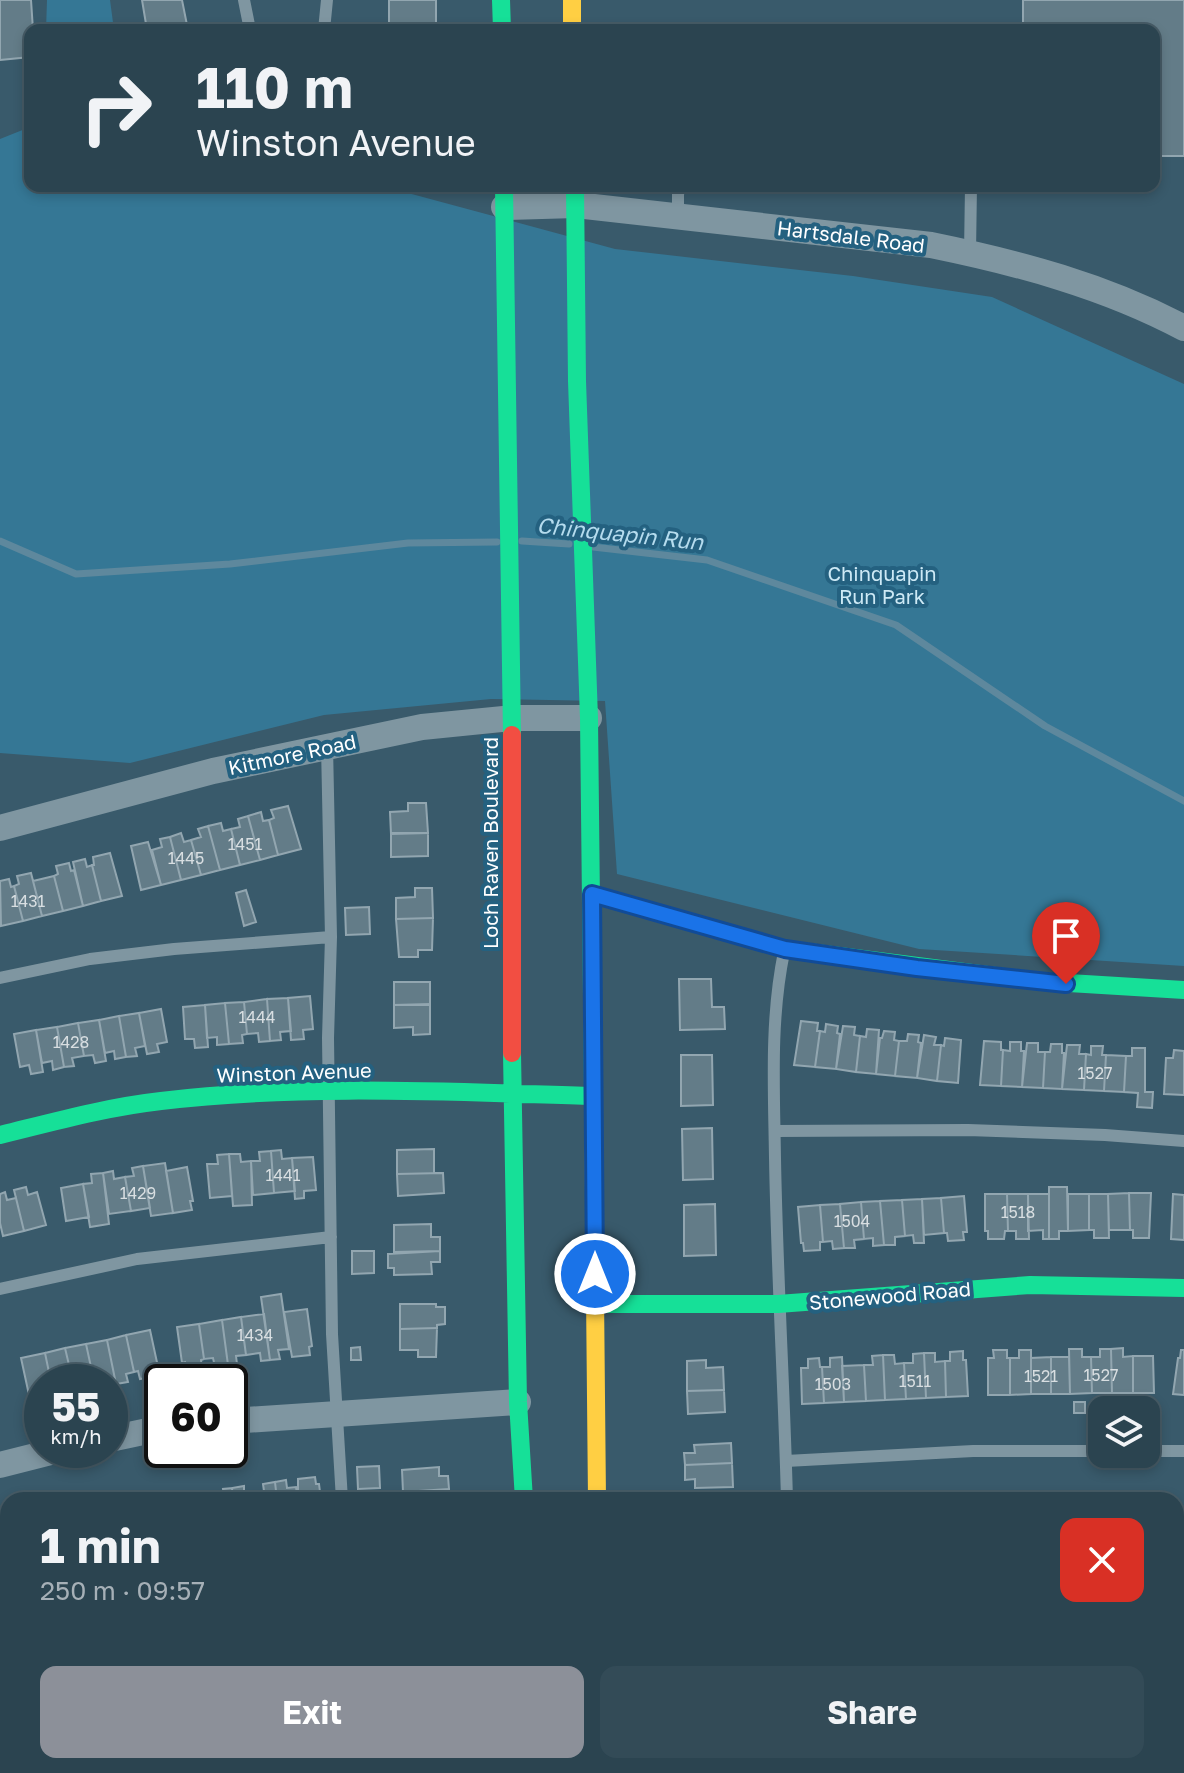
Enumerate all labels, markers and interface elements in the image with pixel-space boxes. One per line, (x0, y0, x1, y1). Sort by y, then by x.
text: 110 m (196, 53, 353, 120)
icon: right (64, 56, 168, 160)
text: Winston Avenue (196, 121, 476, 164)
street label: Hartsdale Road (776, 215, 926, 257)
water label: Chinquapin Run (536, 511, 706, 555)
park label: Chinquapin Run Park (827, 561, 937, 608)
street label: Kitmore Road (226, 729, 358, 779)
street label: Loch Raven Boulevard (478, 737, 502, 949)
house number: 1451 (228, 834, 263, 854)
house number: 1445 (168, 848, 204, 868)
house number: 1431 (11, 891, 46, 911)
pin (1032, 902, 1100, 984)
icon: arrive (1044, 914, 1088, 958)
house number: 1444 (238, 1007, 276, 1027)
house number: 1428 (53, 1032, 89, 1052)
street label: Winston Avenue (216, 1057, 372, 1087)
house number: 1527 (1078, 1063, 1112, 1083)
house number: 1441 (265, 1165, 301, 1185)
house number: 1429 (120, 1183, 156, 1203)
house number: 1518 (1001, 1202, 1035, 1222)
house number: 1504 (834, 1211, 870, 1231)
position arrow (553, 1232, 637, 1316)
street label: Stonewood Road (808, 1276, 972, 1314)
house number: 1434 (237, 1325, 273, 1345)
speed limit sign: 60 (144, 1364, 248, 1468)
house number: 1527 (1084, 1365, 1118, 1385)
house number: 1521 (1024, 1366, 1058, 1386)
house number: 1511 (899, 1371, 932, 1391)
house number: 1503 (815, 1374, 851, 1394)
text: 55 (52, 1382, 100, 1430)
map controls (1088, 1396, 1160, 1468)
button: layers (1088, 1396, 1160, 1468)
text: km/h (51, 1424, 101, 1448)
text: 1 min (40, 1516, 161, 1574)
button: close (1060, 1518, 1144, 1602)
text: 250 m · 09:57 (40, 1575, 205, 1606)
button: Exit (40, 1666, 584, 1758)
button: Share (600, 1666, 1144, 1758)

